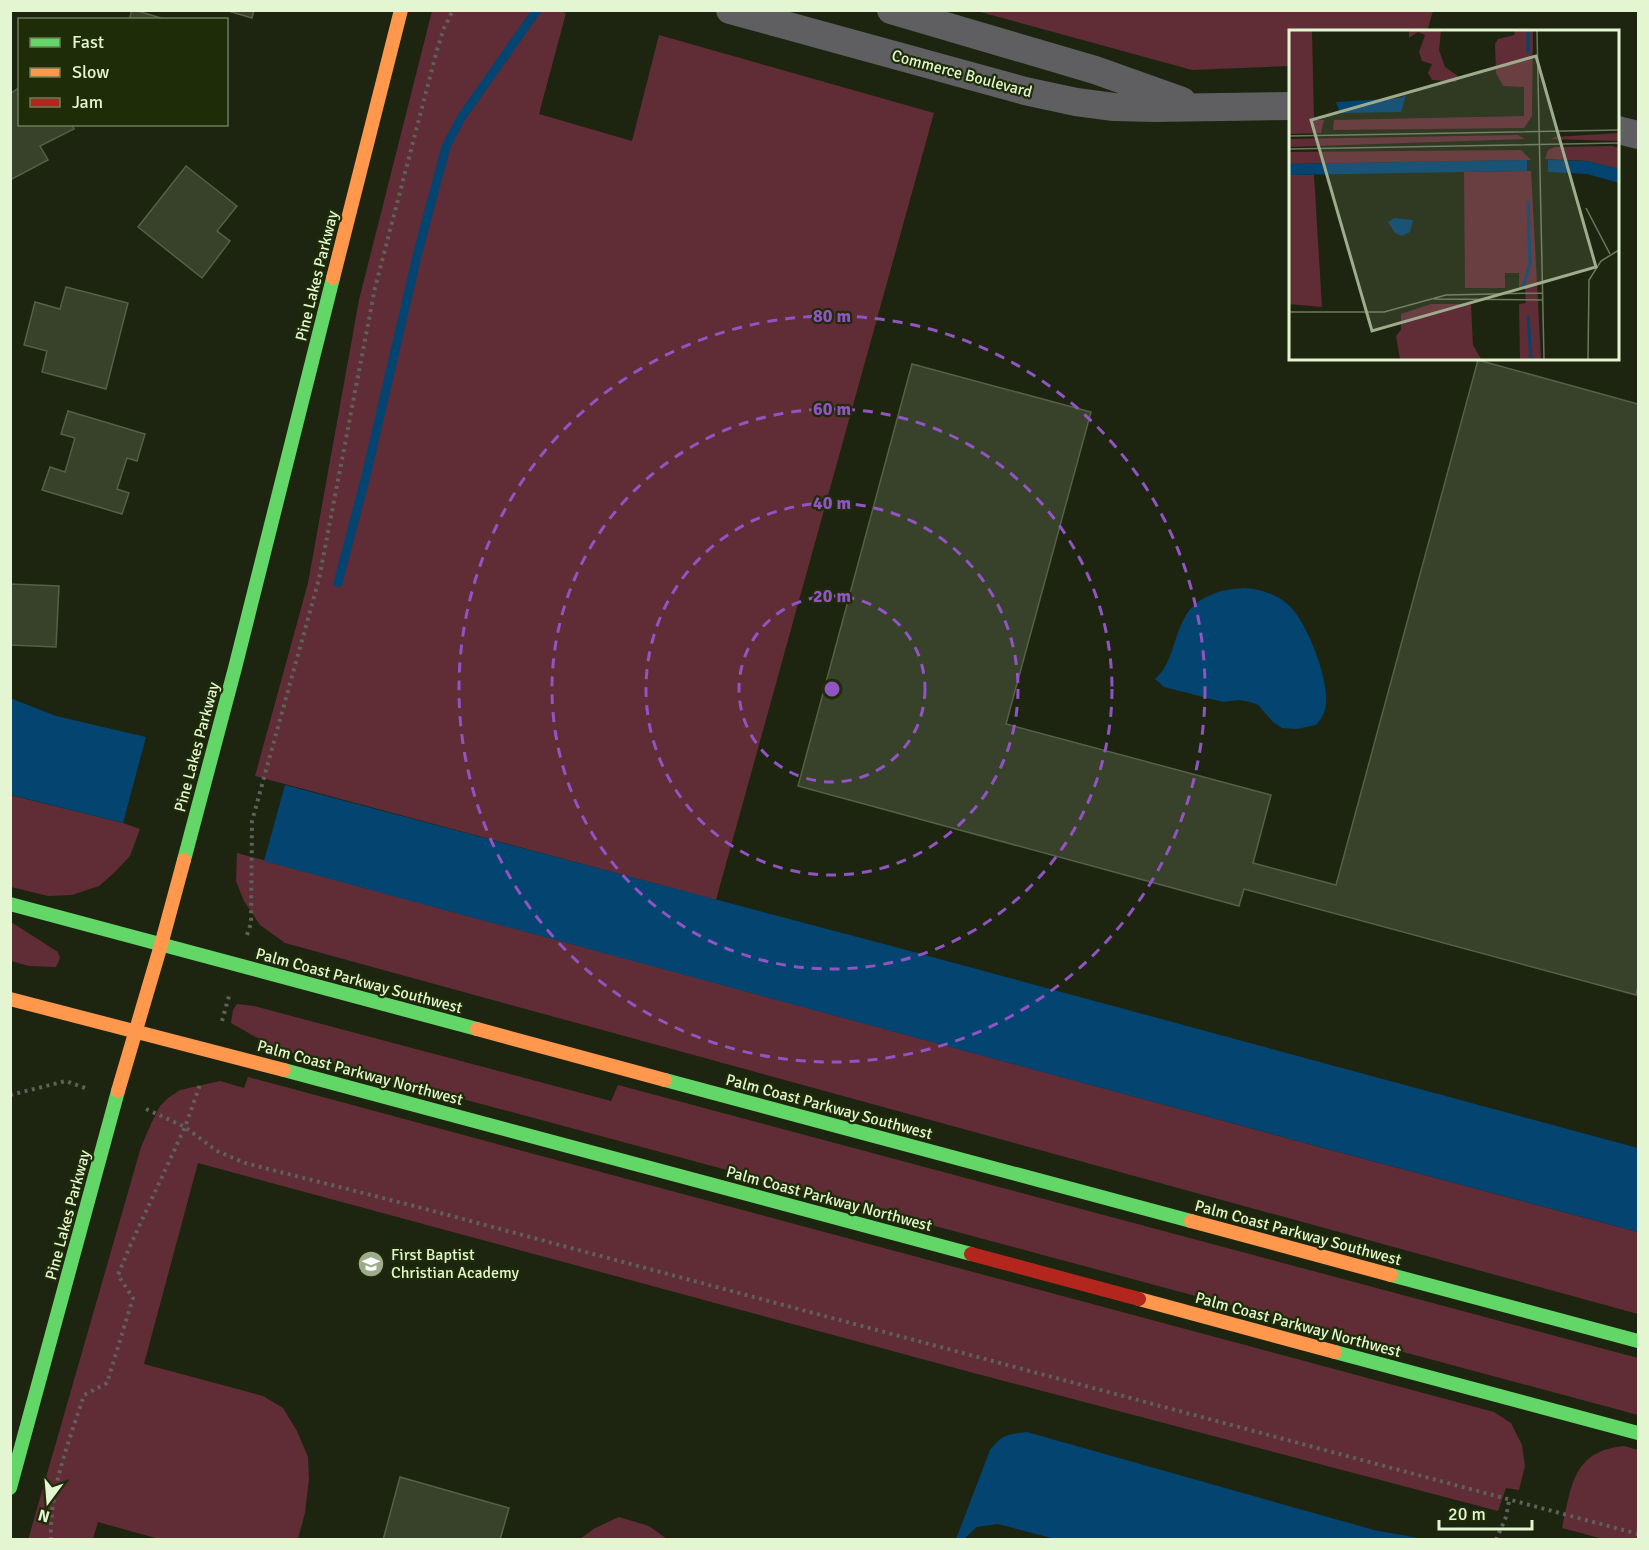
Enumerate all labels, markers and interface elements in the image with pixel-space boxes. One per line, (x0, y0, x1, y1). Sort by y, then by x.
legend (18, 18, 228, 126)
inset map (1289, 30, 1619, 360)
text: Fast (72, 31, 104, 53)
street label: Commerce Boulevard (890, 46, 1034, 102)
text: Slow (72, 61, 109, 83)
text: Jam (72, 91, 103, 113)
street label: Pine Lakes Parkway (291, 208, 343, 343)
text: 80 m (813, 305, 851, 327)
text: 60 m (813, 398, 851, 420)
text: 40 m (813, 492, 851, 514)
text: 20 m (813, 585, 851, 607)
street label: Pine Lakes Parkway (170, 679, 224, 814)
centre of rings (822, 679, 842, 699)
street label: Palm Coast Parkway Southwest (254, 944, 465, 1018)
street label: Palm Coast Parkway Northwest (255, 1036, 466, 1110)
street label: Palm Coast Parkway Southwest (724, 1070, 935, 1144)
street label: Pine Lakes Parkway (41, 1147, 95, 1282)
street label: Palm Coast Parkway Northwest (724, 1162, 935, 1236)
street label: Palm Coast Parkway Southwest (1193, 1196, 1404, 1270)
place label: First Baptist Christian Academy (391, 1245, 520, 1283)
school or university icon: First Baptist Christian Academy (356, 1249, 386, 1279)
street label: Palm Coast Parkway Northwest (1193, 1288, 1404, 1362)
north arrow (18, 1472, 78, 1532)
scale bar (1439, 1493, 1532, 1531)
text: 20 m (1448, 1503, 1486, 1525)
text: N (36, 1504, 52, 1527)

